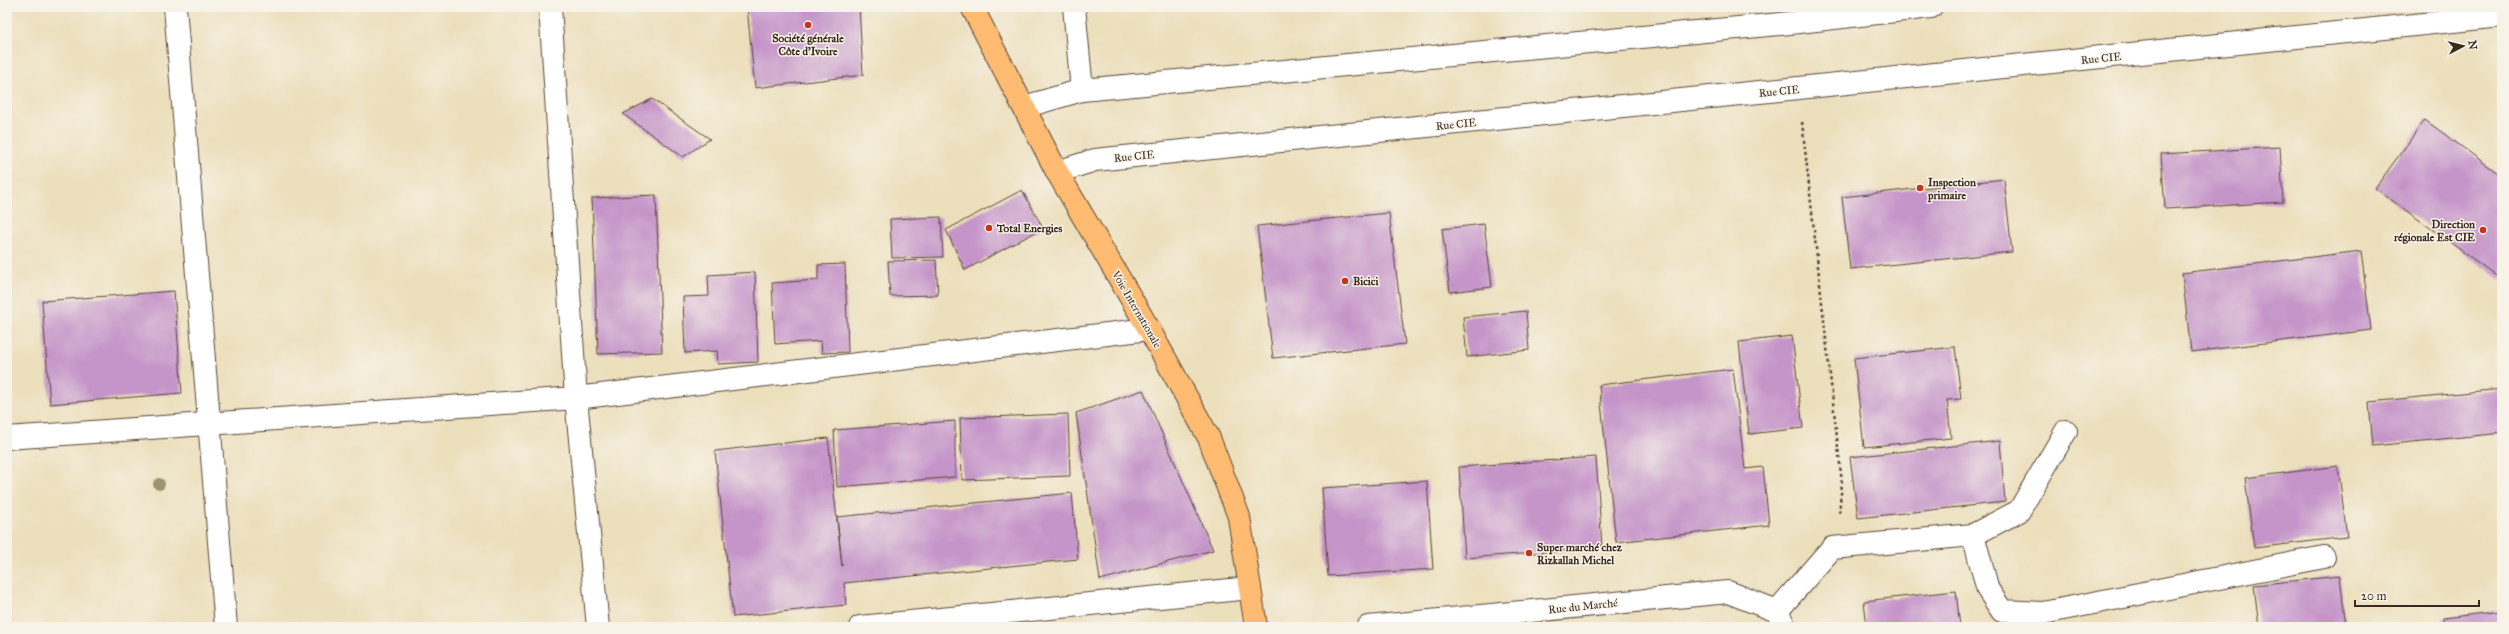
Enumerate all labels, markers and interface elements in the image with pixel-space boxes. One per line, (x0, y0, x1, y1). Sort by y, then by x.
marker: Société générale Côte d’Ivoire (803, 20, 813, 30)
north arrow (2443, 26, 2483, 66)
place label: Société générale Côte d’Ivoire (772, 32, 844, 58)
text: N (2465, 39, 2480, 51)
street label: Rue CIE (2080, 50, 2122, 67)
street label: Rue CIE (1758, 83, 1800, 100)
street label: Rue CIE (1435, 116, 1477, 133)
street label: Rue CIE (1113, 148, 1155, 165)
place label: Inspection primaire (1927, 176, 1976, 203)
marker: Inspection primaire (1915, 183, 1925, 193)
place label: Direction régionale Est CIE (2393, 218, 2475, 244)
place label: Total Energies (996, 222, 1062, 235)
marker: Total Energies (984, 223, 994, 233)
marker: Direction régionale Est CIE (2478, 225, 2488, 235)
street label: Voie Internationale (1109, 268, 1164, 350)
place label: Bicici (1353, 275, 1379, 288)
marker: Bicici (1340, 276, 1350, 286)
place label: Super marché chez Rizkallah Michel (1537, 541, 1623, 567)
marker: Super marché chez Rizkallah Michel (1524, 548, 1534, 558)
scale bar (2355, 582, 2479, 608)
text: 20 m (2361, 589, 2387, 603)
street label: Rue du Marché (1548, 596, 1619, 617)

